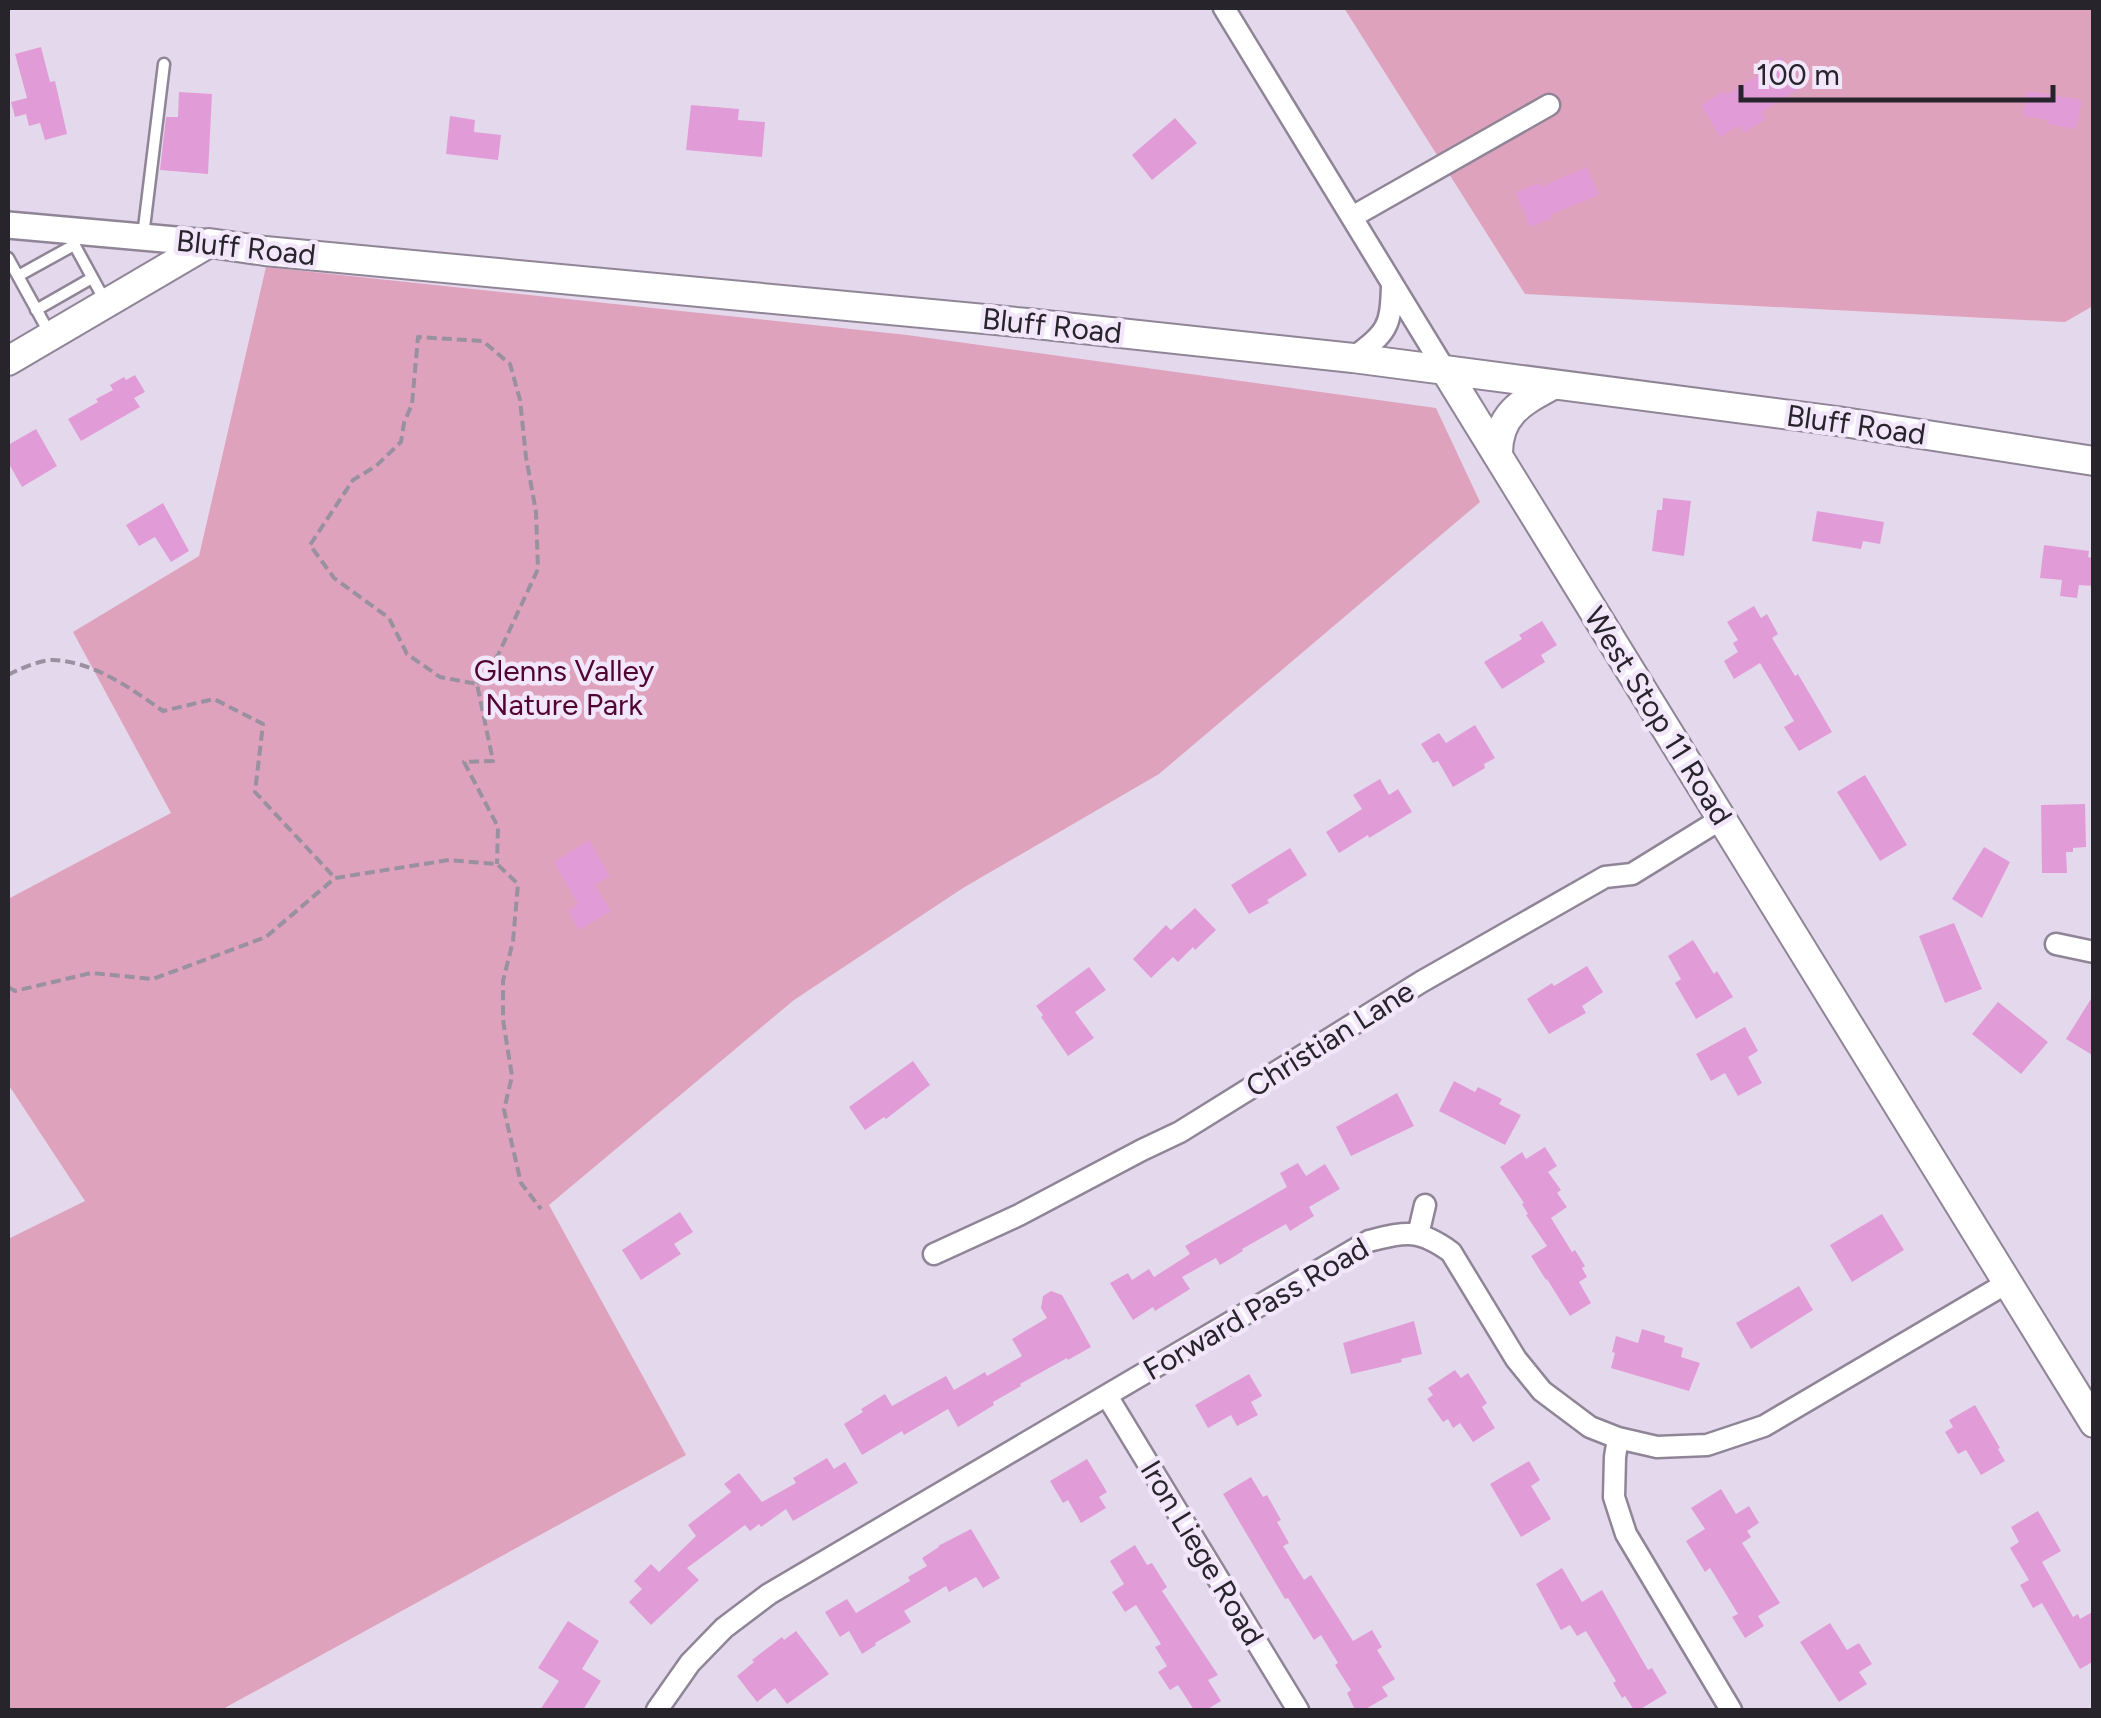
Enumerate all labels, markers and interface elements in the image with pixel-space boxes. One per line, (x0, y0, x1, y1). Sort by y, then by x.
scale bar (1741, 40, 2054, 102)
text: 100 m (1756, 56, 1840, 93)
street label: Bluff Road (174, 222, 318, 273)
street label: Bluff Road (980, 300, 1124, 351)
street label: Bluff Road (1784, 396, 1928, 453)
street label: West Stop 11 Road (1576, 600, 1740, 832)
park label: Glenns Valley Nature Park (474, 652, 654, 723)
street label: Christian Lane (1239, 972, 1421, 1105)
street label: Forward Pass Road (1136, 1229, 1375, 1388)
street label: Iron Liege Road (1133, 1454, 1272, 1652)

